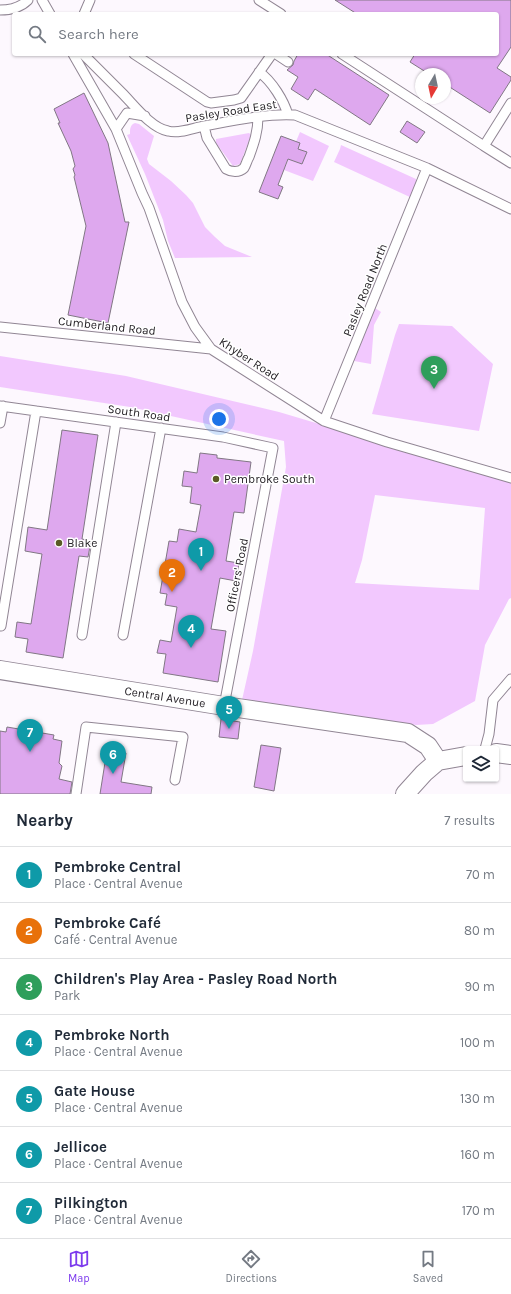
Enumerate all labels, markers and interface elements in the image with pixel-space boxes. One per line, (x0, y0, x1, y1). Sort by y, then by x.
search box (12, 12, 499, 56)
icon: search (26, 23, 48, 45)
text: Search here (58, 25, 139, 43)
north arrow (415, 68, 451, 104)
street label: Pasley Road East (184, 97, 278, 125)
street label: Pasley Road North (340, 242, 390, 338)
street label: Cumberland Road (57, 314, 157, 338)
street label: Khyber Road (217, 335, 281, 383)
pin: 3 (421, 356, 447, 389)
street label: South Road (107, 402, 171, 424)
your location (209, 409, 229, 429)
place label: Pembroke South (224, 472, 315, 486)
marker: Pembroke South (211, 474, 221, 484)
place label: Blake (67, 536, 97, 550)
street label: Officers' Road (223, 537, 251, 613)
marker: Blake (54, 538, 64, 548)
pin: 1 (188, 538, 214, 571)
pin: 2 (159, 559, 185, 592)
pin: 4 (178, 615, 204, 648)
street label: Central Avenue (123, 684, 207, 710)
pin: 5 (216, 696, 242, 729)
pin: 7 (17, 719, 43, 752)
pin: 6 (100, 741, 126, 774)
map controls (463, 746, 499, 782)
button: layers (463, 746, 499, 782)
text: Nearby (16, 810, 73, 830)
text: 7 results (444, 813, 495, 828)
text: Pembroke Central (54, 858, 181, 876)
text: 1 (27, 867, 31, 882)
text: 70 m (466, 867, 495, 882)
text: Place · Central Avenue (54, 876, 183, 891)
text: Pembroke Café (54, 914, 161, 932)
text: 2 (25, 923, 33, 938)
text: 80 m (464, 923, 495, 938)
text: Café · Central Avenue (54, 932, 178, 947)
text: Children's Play Area - Pasley Road North (54, 970, 337, 988)
text: 3 (25, 979, 33, 994)
text: 90 m (464, 979, 495, 994)
text: Park (54, 988, 80, 1003)
text: Pembroke North (54, 1026, 170, 1044)
text: 4 (25, 1035, 33, 1050)
text: 100 m (460, 1035, 495, 1050)
text: Place · Central Avenue (54, 1044, 183, 1059)
text: Gate House (54, 1082, 135, 1100)
text: 5 (25, 1091, 33, 1106)
text: 130 m (460, 1091, 495, 1106)
text: Place · Central Avenue (54, 1100, 183, 1115)
text: Jellicoe (54, 1138, 107, 1156)
text: 6 (25, 1147, 33, 1162)
text: 160 m (460, 1147, 495, 1162)
text: Place · Central Avenue (54, 1156, 183, 1171)
text: Pilkington (54, 1194, 128, 1212)
text: 7 (26, 1203, 32, 1218)
text: 170 m (462, 1203, 495, 1218)
text: Place · Central Avenue (54, 1212, 183, 1227)
tab: Map (68, 1248, 90, 1285)
tab: Directions (225, 1248, 277, 1285)
tab: Saved (413, 1248, 443, 1285)

